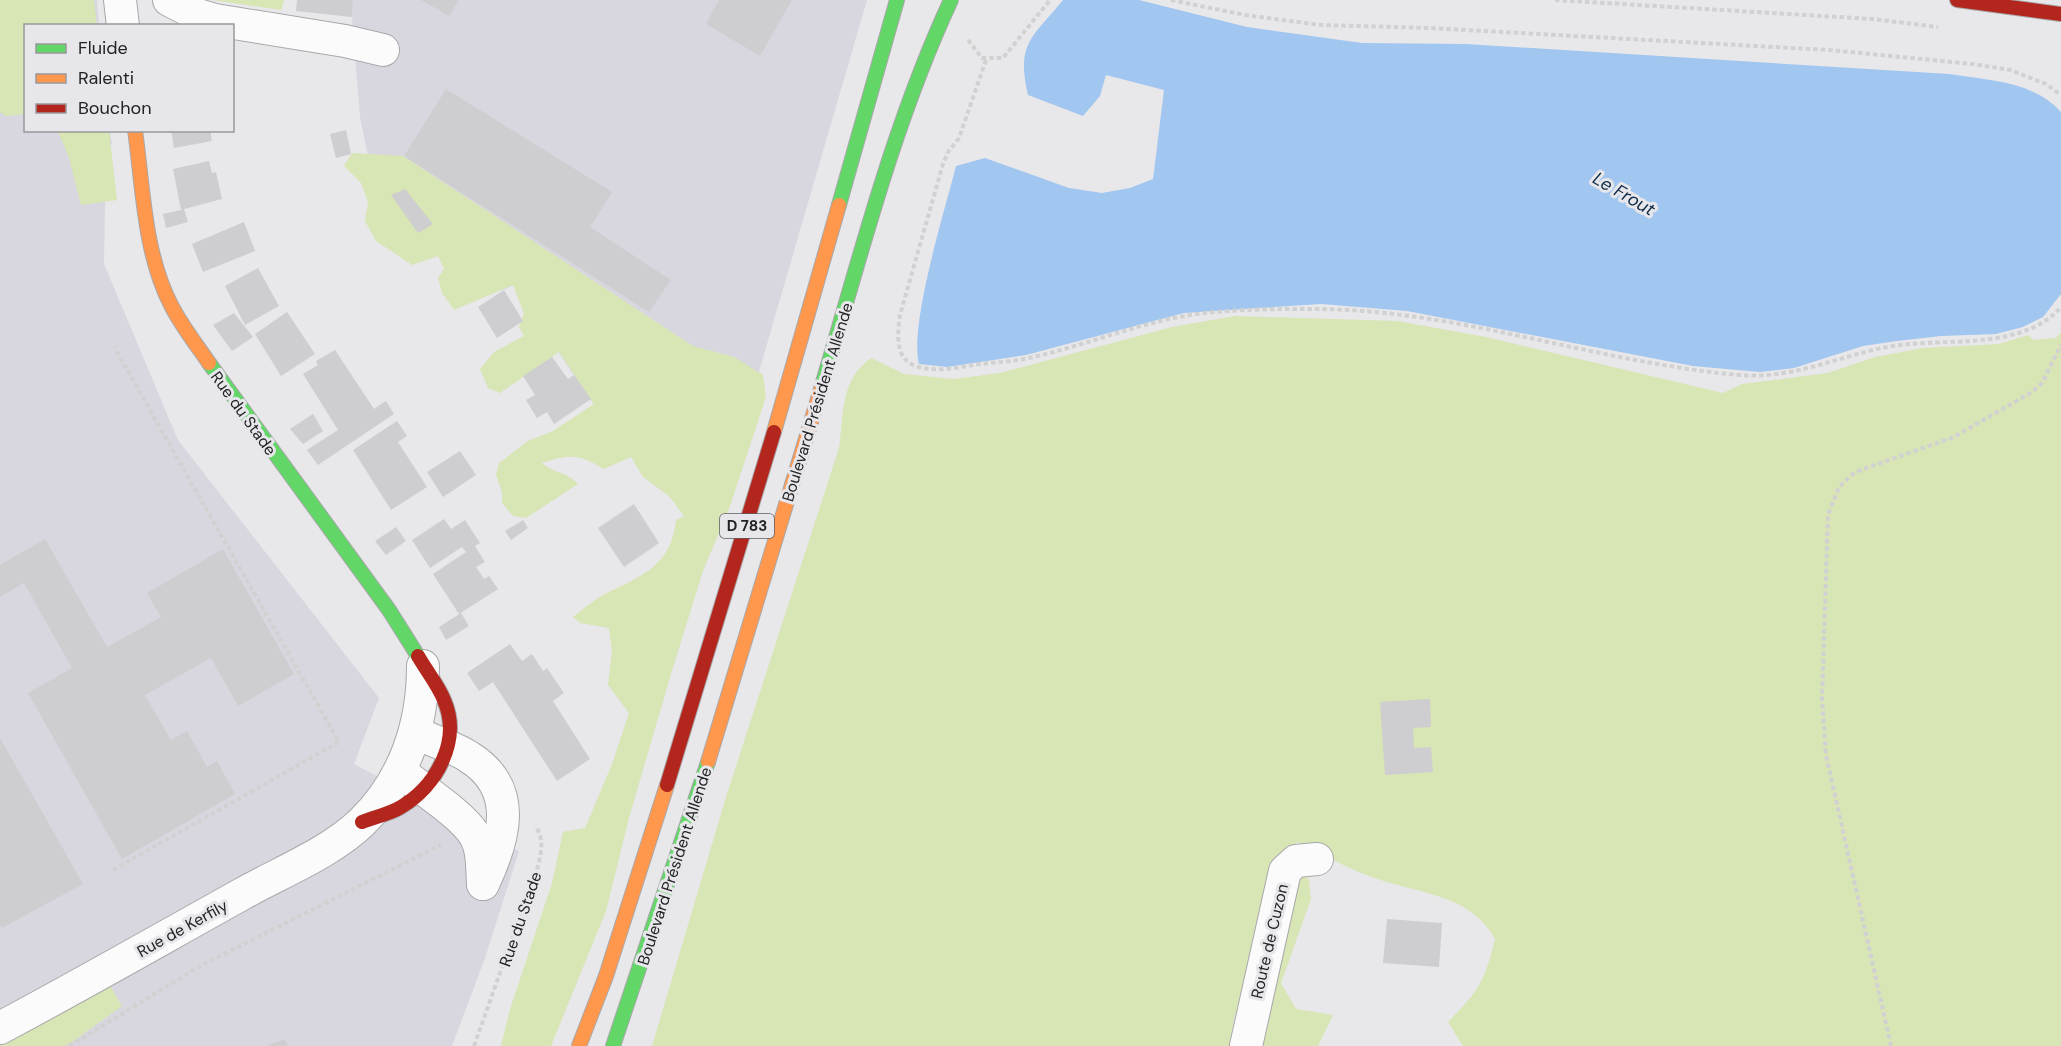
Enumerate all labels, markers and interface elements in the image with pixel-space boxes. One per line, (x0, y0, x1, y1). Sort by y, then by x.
legend (24, 24, 234, 132)
text: Fluide (78, 36, 128, 60)
text: Ralenti (78, 66, 134, 90)
text: Bouchon (78, 96, 152, 120)
water label: Le Frout (1588, 167, 1660, 222)
street label: Boulevard Président Allende (777, 300, 858, 504)
street label: Rue du Stade (206, 367, 281, 459)
road number: D 783 (720, 514, 774, 538)
street label: Boulevard Président Allende (632, 764, 716, 968)
street label: Rue du Stade (494, 869, 546, 969)
street label: Route de Cuzon (1246, 882, 1293, 1001)
street label: Rue de Kerfily (133, 895, 231, 962)

